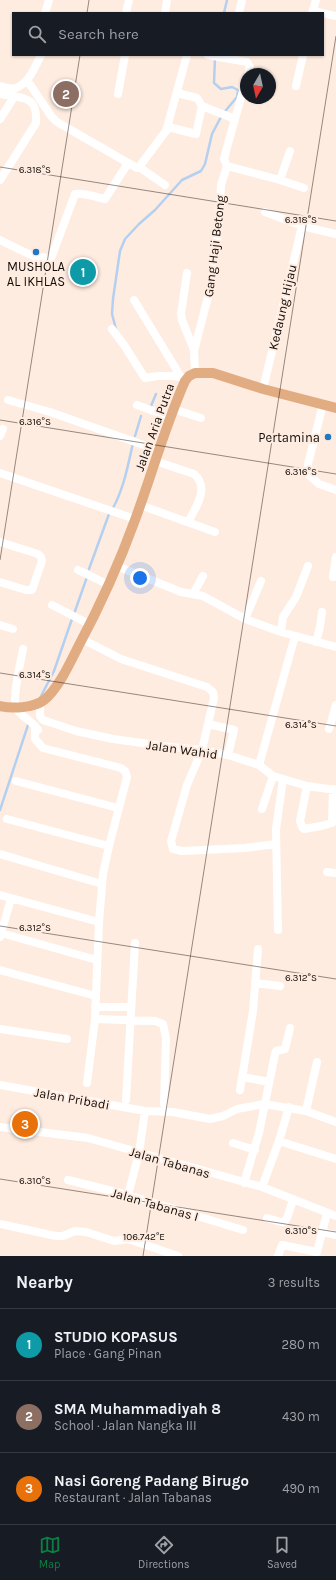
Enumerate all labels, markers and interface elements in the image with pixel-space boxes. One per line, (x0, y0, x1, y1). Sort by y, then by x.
search box (12, 12, 324, 56)
icon: search (26, 23, 48, 45)
text: Search here (58, 25, 139, 43)
north arrow (240, 68, 276, 104)
pin: 2 (53, 79, 79, 109)
text: 6.318°S (19, 164, 51, 176)
street label: Gang Haji Betong (201, 194, 228, 298)
text: 6.318°S (285, 214, 317, 226)
marker: MUSHOLA AL IKHLAS (31, 247, 41, 257)
pin: 1 (70, 257, 96, 287)
place label: MUSHOLA AL IKHLAS (7, 259, 66, 289)
street label: Kedaung Hijau (265, 263, 300, 351)
street label: Jalan Aria Putra (132, 381, 177, 473)
text: 6.316°S (19, 416, 51, 428)
place label: Pertamina (258, 430, 320, 445)
marker: Pertamina (323, 432, 333, 442)
text: 6.316°S (285, 466, 317, 478)
your location (130, 568, 150, 588)
text: 6.314°S (19, 669, 51, 681)
text: 6.314°S (285, 719, 317, 731)
street label: Jalan Wahid (145, 737, 219, 762)
text: 6.312°S (19, 922, 51, 934)
text: 6.312°S (285, 972, 317, 984)
street label: Jalan Pribadi (33, 1084, 111, 1113)
pin: 3 (12, 1109, 38, 1139)
street label: Jalan Tabanas (128, 1144, 212, 1181)
text: 6.310°S (19, 1175, 51, 1187)
street label: Jalan Tabanas I (109, 1185, 200, 1224)
text: 6.310°S (285, 1225, 317, 1237)
text: 106.742°E (123, 1231, 165, 1243)
text: Nearby (16, 1272, 73, 1292)
text: 3 results (268, 1275, 320, 1290)
text: STUDIO KOPASUS (54, 1328, 178, 1346)
text: 1 (27, 1337, 31, 1352)
text: 280 m (282, 1337, 320, 1352)
text: Place · Gang Pinan (54, 1346, 162, 1361)
text: SMA Muhammadiyah 8 (54, 1400, 221, 1418)
text: 2 (25, 1409, 33, 1424)
text: 430 m (282, 1409, 320, 1424)
text: School · Jalan Nangka III (54, 1418, 197, 1433)
text: Nasi Goreng Padang Birugo (54, 1472, 249, 1490)
text: 3 (25, 1481, 33, 1496)
text: 490 m (282, 1481, 320, 1496)
text: Restaurant · Jalan Tabanas (54, 1490, 212, 1505)
tab: Map (39, 1534, 61, 1571)
tab: Directions (138, 1534, 190, 1571)
tab: Saved (267, 1534, 297, 1571)

